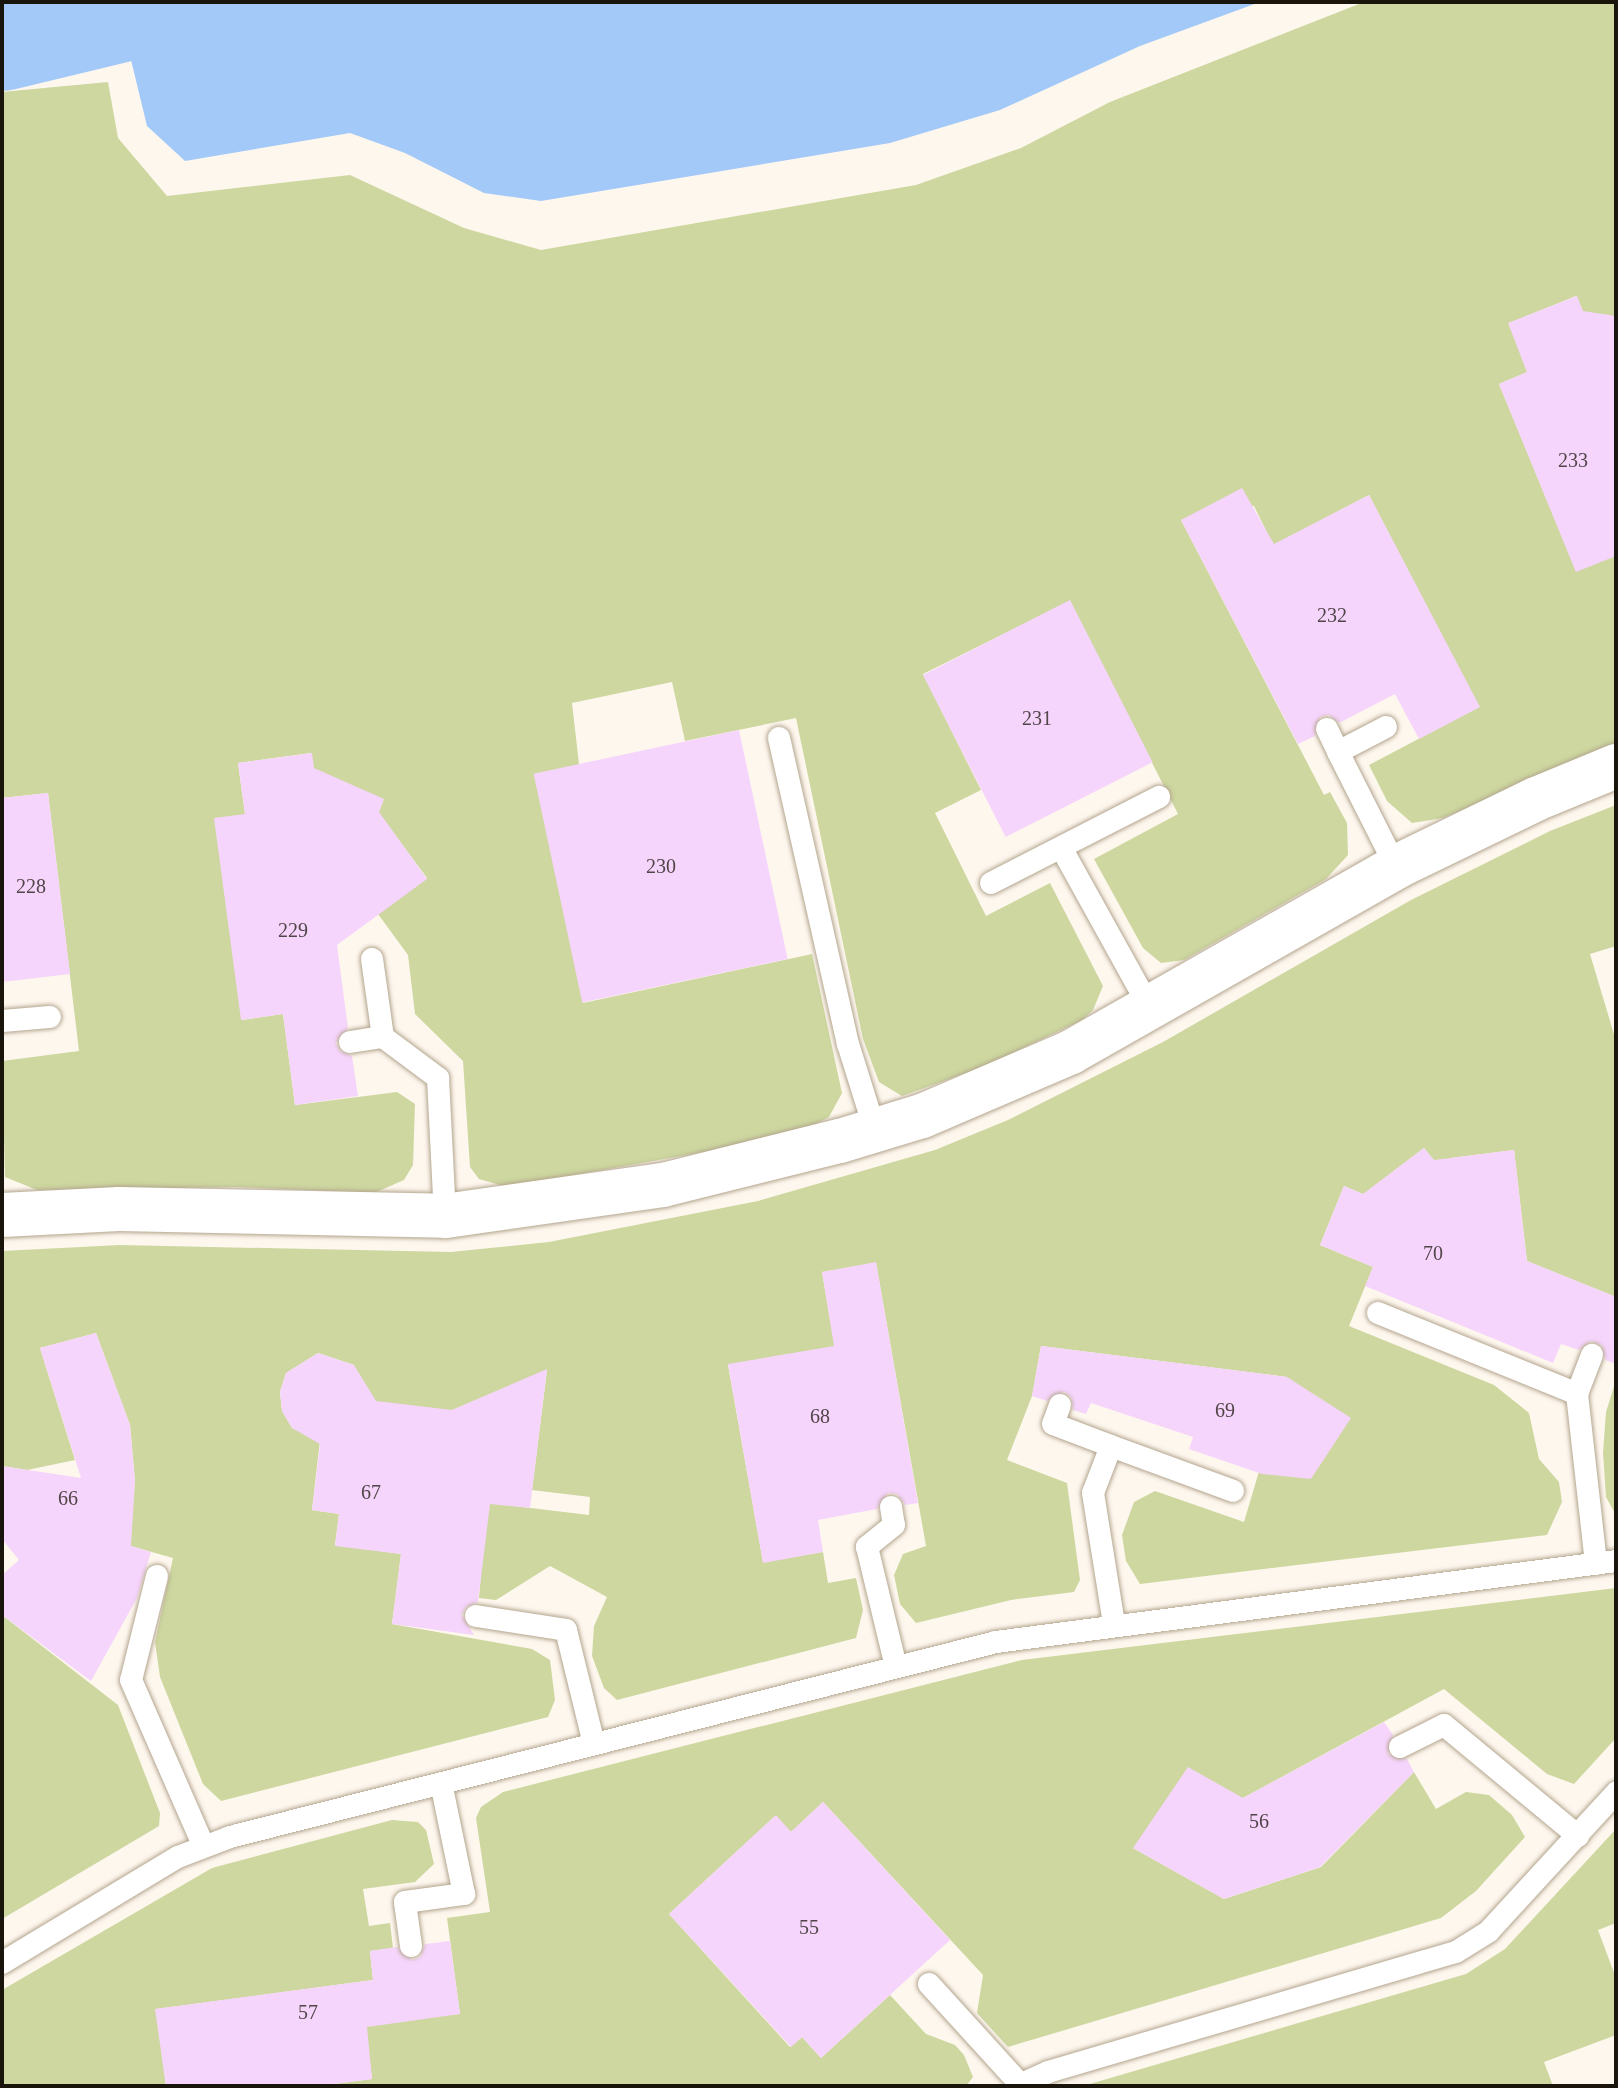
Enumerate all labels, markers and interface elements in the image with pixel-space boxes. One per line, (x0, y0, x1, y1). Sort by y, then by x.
house number: 233 (1558, 448, 1588, 472)
house number: 232 (1317, 603, 1347, 627)
house number: 231 (1022, 706, 1052, 730)
house number: 230 (646, 854, 676, 878)
house number: 228 (16, 874, 46, 898)
house number: 229 (278, 918, 308, 942)
house number: 70 (1423, 1241, 1443, 1265)
house number: 69 (1215, 1398, 1235, 1422)
house number: 68 (810, 1404, 830, 1428)
house number: 67 (361, 1480, 381, 1504)
house number: 66 (58, 1486, 78, 1510)
house number: 56 (1249, 1809, 1269, 1833)
house number: 55 (799, 1915, 819, 1939)
house number: 57 (298, 2000, 318, 2024)

